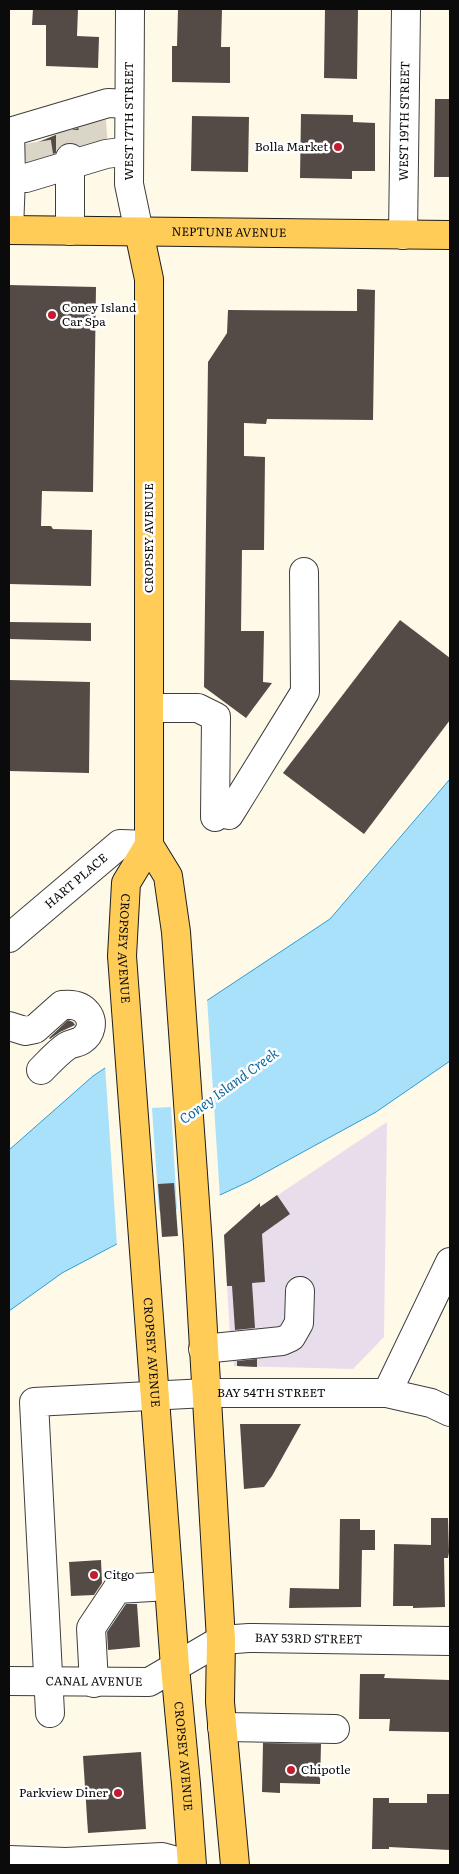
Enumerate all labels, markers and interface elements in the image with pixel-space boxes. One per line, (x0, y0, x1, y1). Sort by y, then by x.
street label: WEST 17TH STREET (119, 61, 137, 181)
street label: WEST 19TH STREET (394, 61, 413, 181)
place label: Bolla Market (255, 137, 328, 155)
marker: Bolla Market (332, 141, 344, 153)
street label: NEPTUNE AVENUE (171, 222, 287, 241)
place label: Coney Island Car Spa (62, 298, 137, 330)
marker: Coney Island Car Spa (46, 309, 58, 321)
street label: CROPSEY AVENUE (139, 483, 157, 593)
street label: HART PLACE (40, 848, 111, 912)
street label: CROPSEY AVENUE (114, 893, 136, 1004)
water label: Coney Island Creek (175, 1042, 282, 1128)
street label: CROPSEY AVENUE (139, 1297, 166, 1408)
street label: BAY 54TH STREET (217, 1383, 326, 1401)
place label: Citgo (104, 1565, 134, 1583)
marker: Citgo (88, 1569, 100, 1581)
street label: BAY 53RD STREET (255, 1628, 363, 1648)
street label: CANAL AVENUE (46, 1671, 143, 1690)
street label: CROPSEY AVENUE (170, 1700, 198, 1812)
place label: Chipotle (301, 1760, 350, 1778)
marker: Chipotle (285, 1764, 297, 1776)
place label: Parkview Diner (19, 1783, 108, 1801)
marker: Parkview Diner (112, 1787, 124, 1799)

